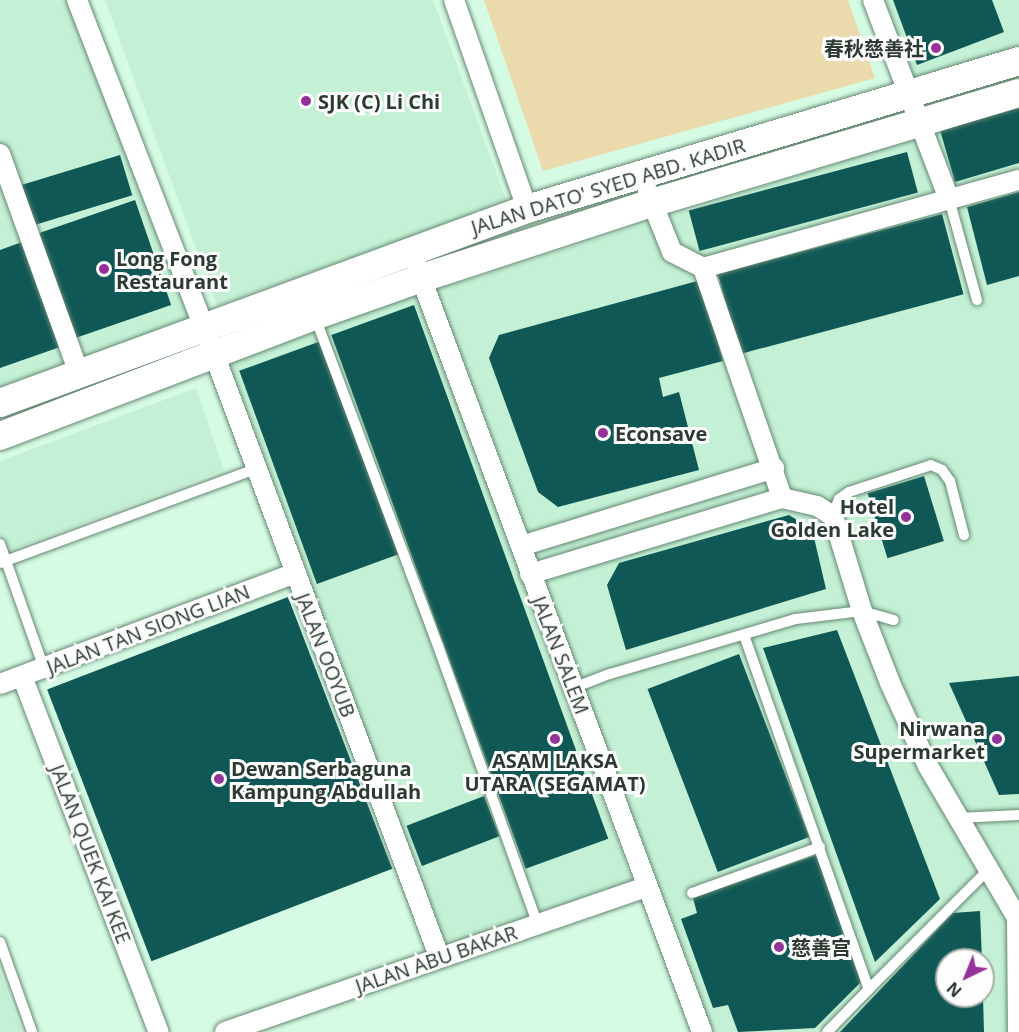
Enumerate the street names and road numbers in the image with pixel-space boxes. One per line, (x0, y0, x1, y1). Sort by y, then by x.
street label: JALAN DATO' SYED ABD. KADIR (468, 133, 748, 239)
street label: JALAN TAN SIONG LIAN (43, 579, 253, 679)
street label: JALAN OOYUB (291, 589, 361, 721)
street label: JALAN SALEM (527, 593, 595, 717)
street label: JALAN QUEK KAI KEE (46, 761, 136, 947)
street label: JALAN ABU BAKAR (352, 920, 520, 998)

